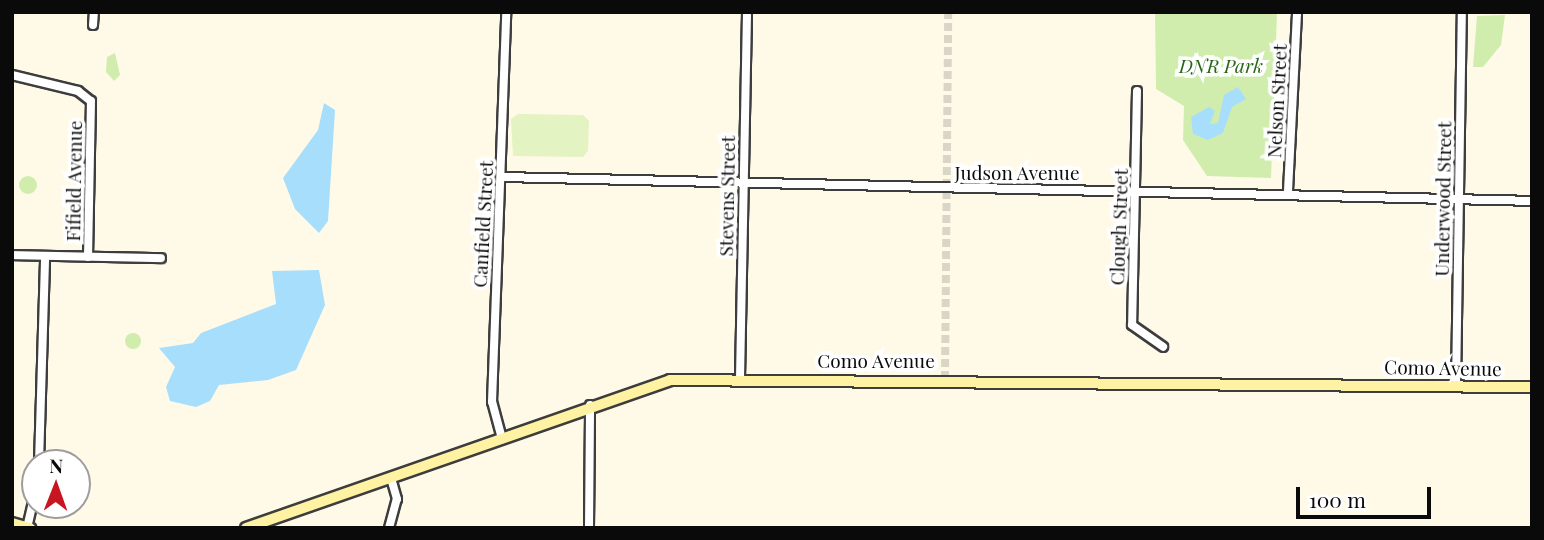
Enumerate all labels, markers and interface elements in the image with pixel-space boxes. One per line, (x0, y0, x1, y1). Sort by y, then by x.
street label: Nelson Street (1263, 43, 1291, 159)
park label: DNR Park (1179, 55, 1263, 77)
street label: Fifield Avenue (62, 120, 86, 242)
street label: Underwood Street (1430, 121, 1456, 277)
street label: Stevens Street (715, 135, 739, 257)
street label: Canfield Street (468, 160, 498, 288)
street label: Judson Avenue (954, 162, 1080, 184)
street label: Clough Street (1106, 168, 1132, 286)
street label: Como Avenue (817, 350, 935, 372)
street label: Como Avenue (1384, 356, 1502, 380)
north arrow (21, 449, 91, 519)
text: N (49, 452, 63, 478)
scale bar (1299, 474, 1434, 518)
text: 100 m (1309, 485, 1366, 513)

